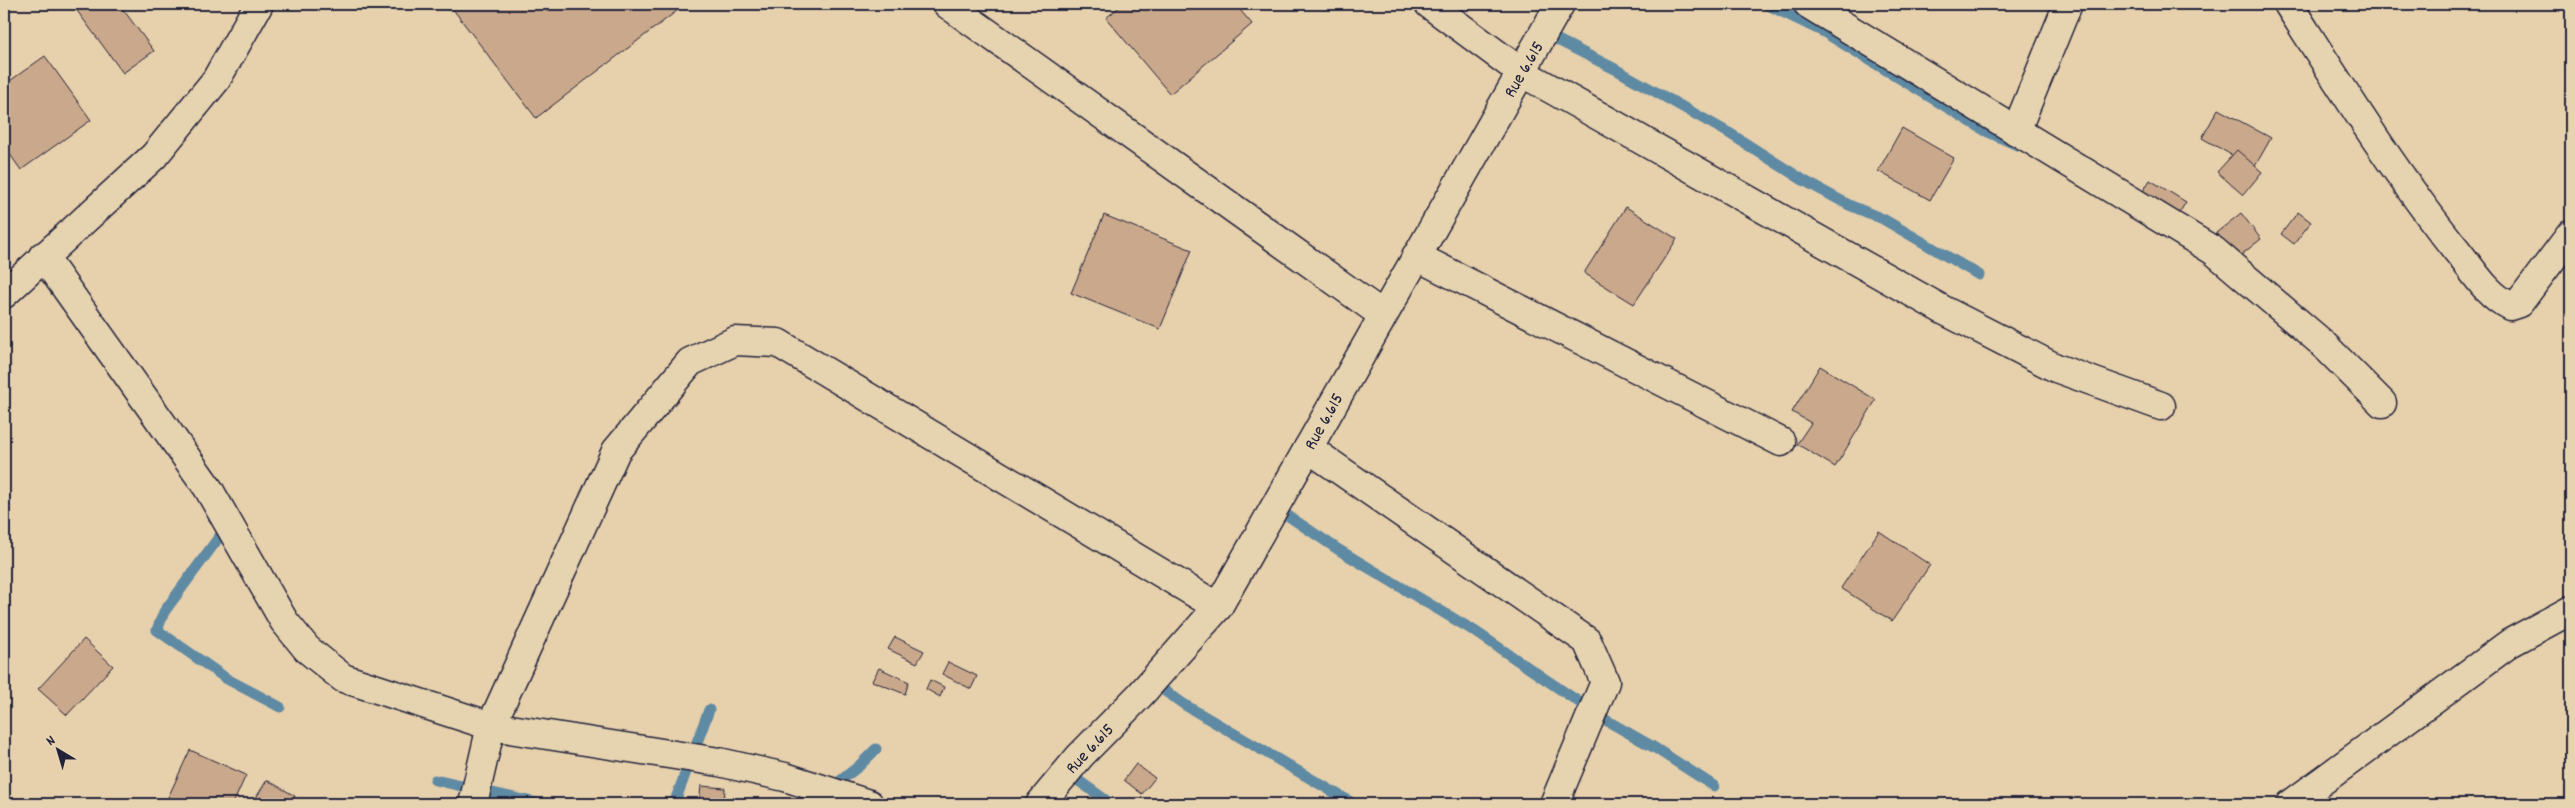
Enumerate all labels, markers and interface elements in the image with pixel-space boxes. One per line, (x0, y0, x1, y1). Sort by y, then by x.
street label: Rue 6.615 (1499, 37, 1551, 103)
street label: Rue 6.615 (1299, 389, 1351, 455)
street label: Rue 6.615 (1061, 719, 1121, 781)
north arrow (32, 726, 82, 776)
text: N (42, 731, 60, 751)

